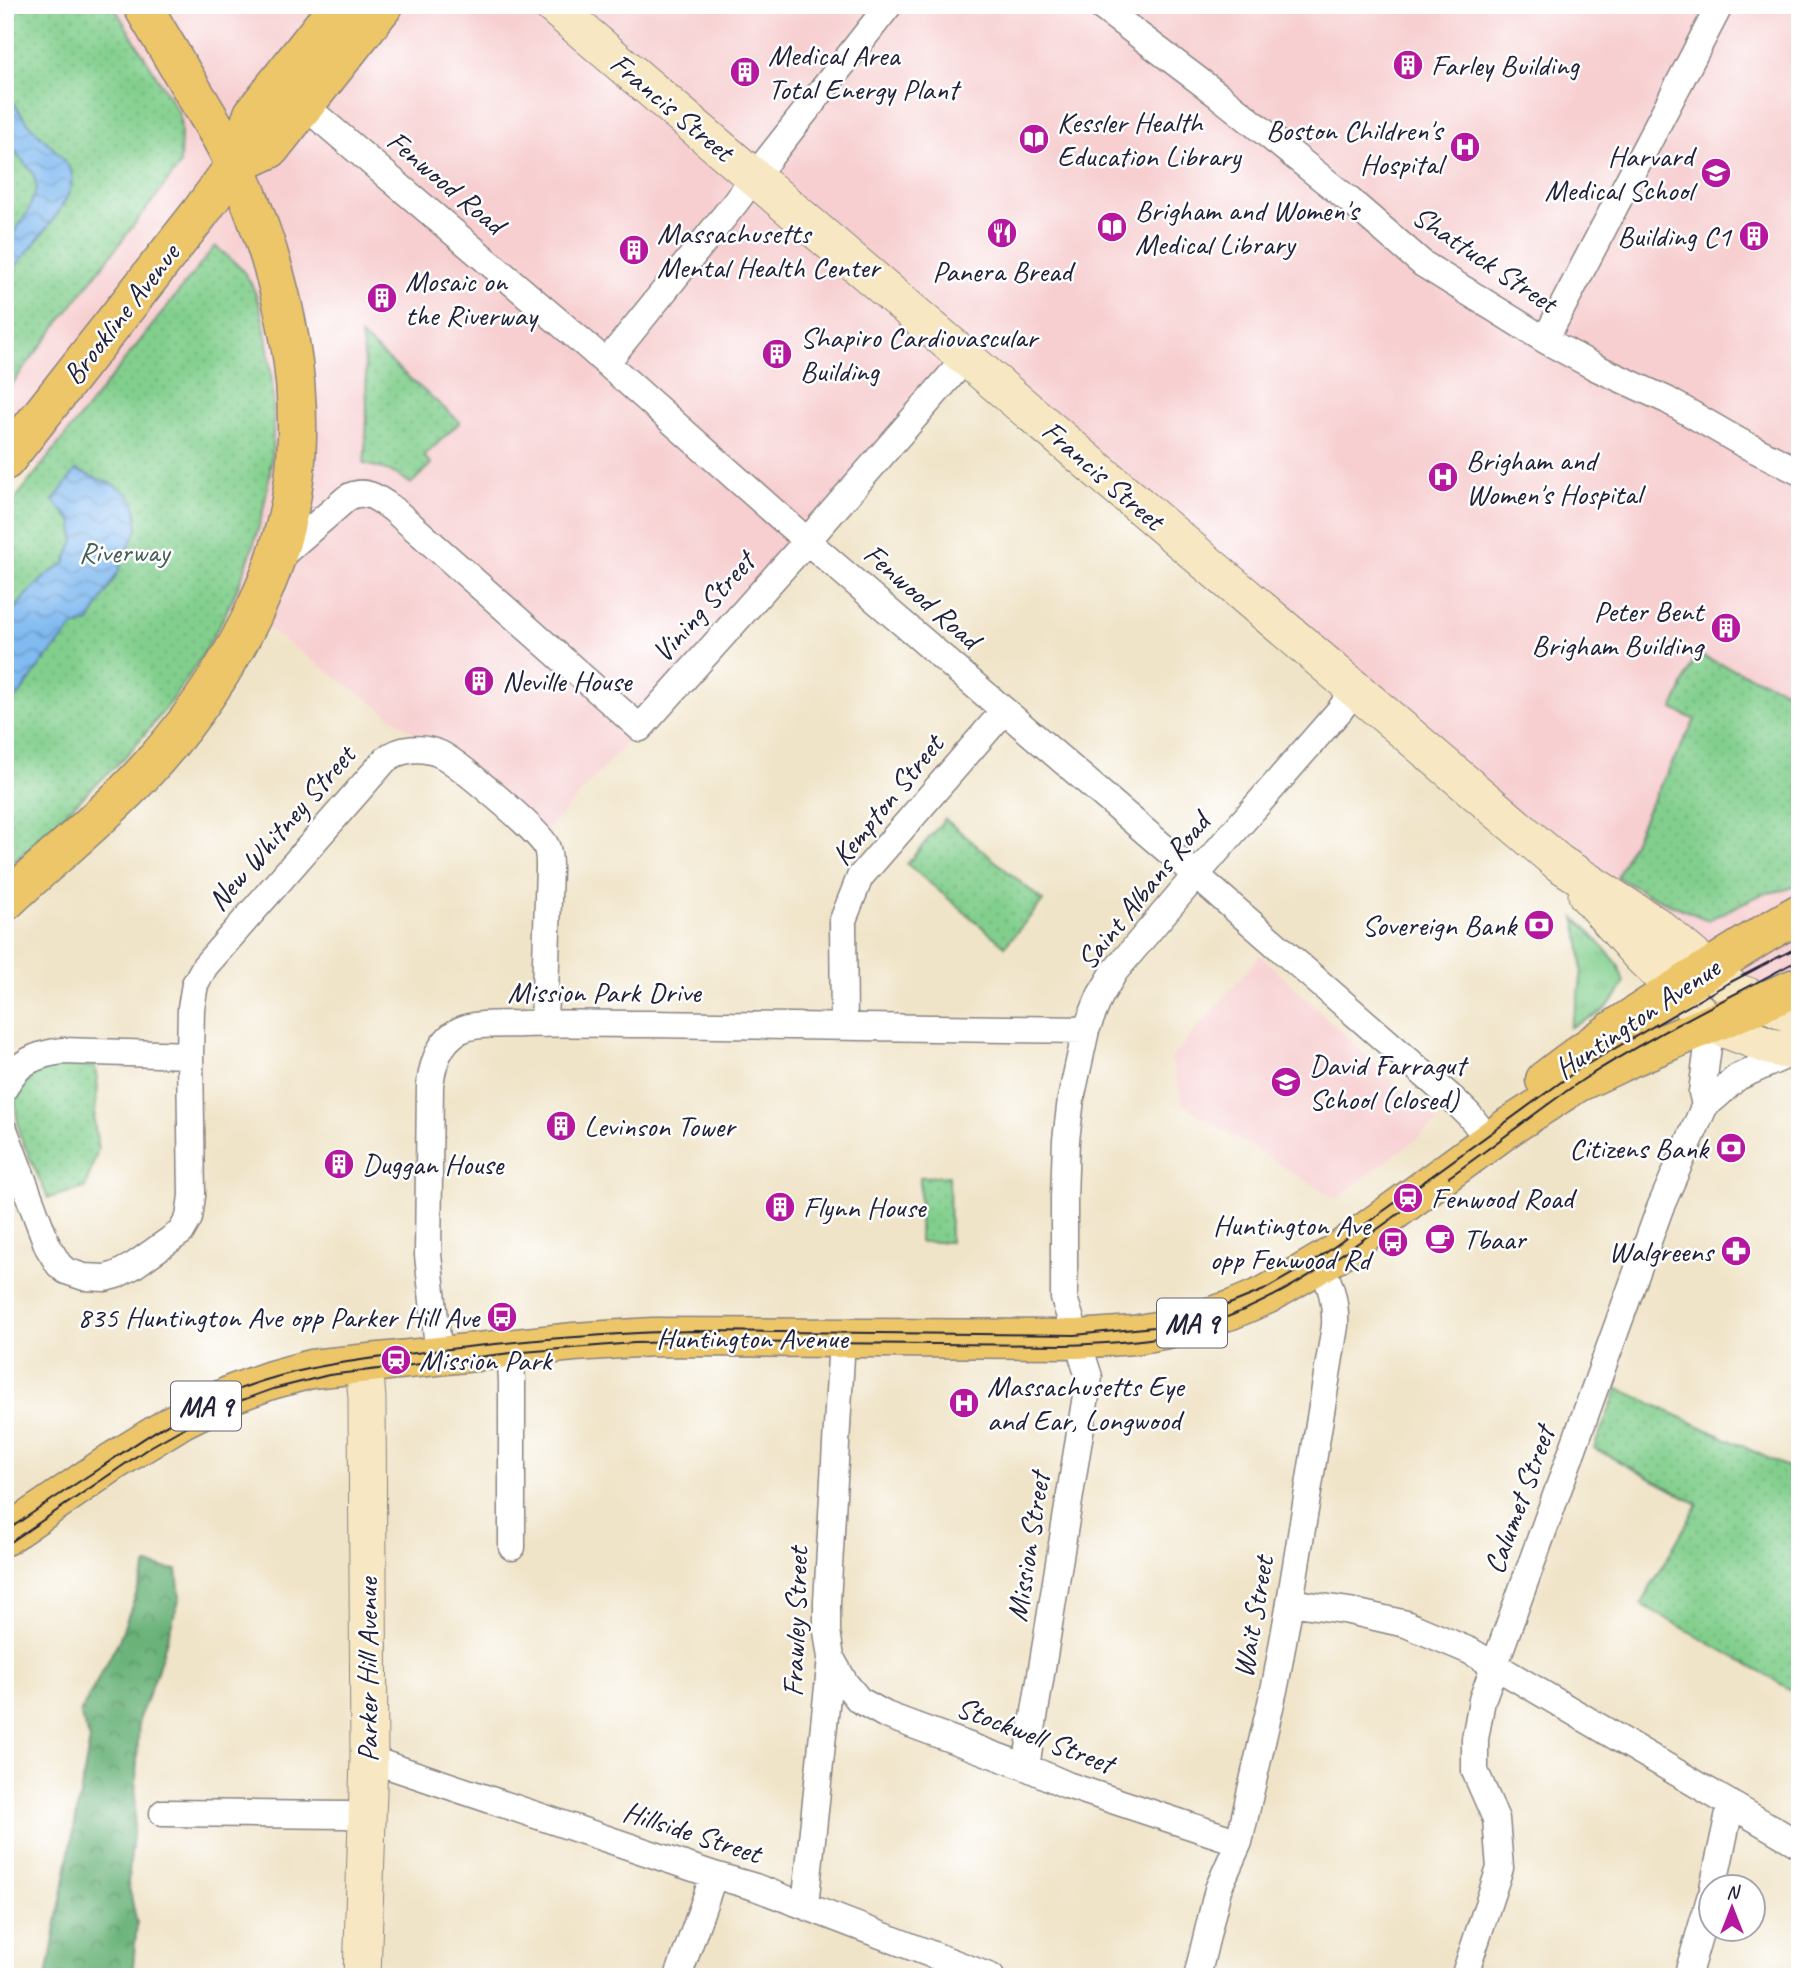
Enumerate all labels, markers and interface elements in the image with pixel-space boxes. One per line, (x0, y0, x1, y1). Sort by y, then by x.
place label: Medical Area Total Energy Plant (768, 36, 962, 108)
street label: Francis Street (602, 44, 744, 172)
place label: Farley Building (1431, 46, 1580, 84)
building icon: Farley Building (1391, 48, 1425, 82)
building icon: Medical Area Total Energy Plant (728, 55, 762, 89)
place label: Kessler Health Education Library (1057, 103, 1242, 175)
place label: Boston Children's Hospital (1266, 111, 1447, 183)
street label: Fenwood Road (379, 122, 516, 245)
library icon: Kessler Health Education Library (1017, 122, 1051, 156)
hospital icon: Boston Children's Hospital (1448, 130, 1482, 164)
place label: Harvard Medical School (1545, 137, 1698, 209)
school or university icon: Harvard Medical School (1699, 156, 1733, 190)
place label: Brigham and Women's Medical Library (1135, 191, 1361, 263)
street label: Shattuck Street (1405, 197, 1567, 323)
library icon: Brigham and Women's Medical Library (1095, 210, 1129, 244)
place label: Massachusetts Mental Health Center (657, 214, 882, 286)
restaurant icon: Panera Bread (985, 216, 1019, 250)
place label: Building C1 (1617, 217, 1732, 255)
building icon: Building C1 (1737, 219, 1771, 253)
building icon: Massachusetts Mental Health Center (617, 233, 651, 267)
street label: Brookline Avenue (54, 234, 189, 392)
place label: Panera Bread (932, 252, 1076, 290)
place label: Mosaic on the Riverway (405, 262, 539, 334)
building icon: Mosaic on the Riverway (365, 281, 399, 315)
place label: Shapiro Cardiovascular Building (800, 318, 1040, 390)
building icon: Shapiro Cardiovascular Building (760, 337, 794, 371)
street label: Francis Street (1034, 412, 1174, 540)
place label: Brigham and Women's Hospital (1466, 441, 1646, 513)
hospital icon: Brigham and Women's Hospital (1426, 460, 1460, 494)
park label: Riverway (79, 533, 172, 571)
street label: Fenwood Road (856, 535, 991, 660)
street label: Vining Street (643, 541, 765, 670)
place label: Peter Bent Brigham Building (1532, 592, 1706, 664)
building icon: Peter Bent Brigham Building (1709, 611, 1743, 645)
place label: Neville House (502, 662, 634, 700)
building icon: Neville House (462, 664, 496, 698)
street label: Kempton Street (823, 724, 953, 873)
street label: New Whitney Street (199, 735, 365, 919)
street label: Saint Albans Road (1068, 801, 1221, 977)
place label: Sovereign Bank (1362, 906, 1518, 944)
bank icon: Sovereign Bank (1522, 908, 1556, 942)
street label: Huntington Avenue (1547, 947, 1729, 1087)
street label: Mission Park Drive (507, 973, 703, 1011)
place label: David Farragut School (closed) (1309, 1046, 1469, 1118)
school or university icon: David Farragut School (closed) (1269, 1065, 1303, 1099)
place label: Levinson Tower (584, 1107, 737, 1145)
building icon: Levinson Tower (544, 1109, 578, 1143)
place label: Citizens Bank (1569, 1129, 1710, 1167)
bank icon: Citizens Bank (1714, 1131, 1748, 1165)
place label: Duggan House (362, 1145, 505, 1183)
building icon: Duggan House (322, 1147, 356, 1181)
place label: Fenwood Road (1431, 1179, 1578, 1217)
station icon: Fenwood Road (1391, 1181, 1425, 1215)
place label: Flynn House (803, 1188, 928, 1226)
building icon: Flynn House (763, 1190, 797, 1224)
place label: Huntington Ave opp Fenwood Rd (1210, 1206, 1374, 1278)
place label: Tbaar (1463, 1220, 1528, 1258)
cafe icon: Tbaar (1423, 1222, 1457, 1256)
bus stop icon: Huntington Ave opp Fenwood Rd (1376, 1225, 1410, 1259)
place label: Walgreens (1609, 1232, 1716, 1270)
pharmacy icon: Walgreens (1719, 1234, 1753, 1268)
place label: 835 Huntington Ave opp Parker Hill Ave (77, 1298, 481, 1336)
road number: MA 9 (1157, 1298, 1227, 1348)
bus stop icon: 835 Huntington Ave opp Parker Hill Ave (485, 1300, 519, 1334)
street label: Huntington Avenue (656, 1319, 850, 1357)
place label: Mission Park (419, 1341, 554, 1379)
station icon: Mission Park (379, 1343, 413, 1377)
place label: Massachusetts Eye and Ear, Longwood (987, 1367, 1186, 1439)
road number: MA 9 (171, 1382, 241, 1430)
hospital icon: Massachusetts Eye and Ear, Longwood (947, 1386, 981, 1420)
street label: Calumet Street (1475, 1417, 1565, 1579)
street label: Mission Street (997, 1466, 1059, 1624)
street label: Frawley Street (773, 1543, 817, 1697)
street label: Wait Street (1224, 1550, 1283, 1680)
street label: Parker Hill Avenue (348, 1576, 386, 1762)
street label: Stockwell Street (951, 1688, 1123, 1784)
street label: Hillside Street (618, 1792, 768, 1873)
north arrow (1696, 1874, 1766, 1944)
text: N (1726, 1880, 1741, 1904)

